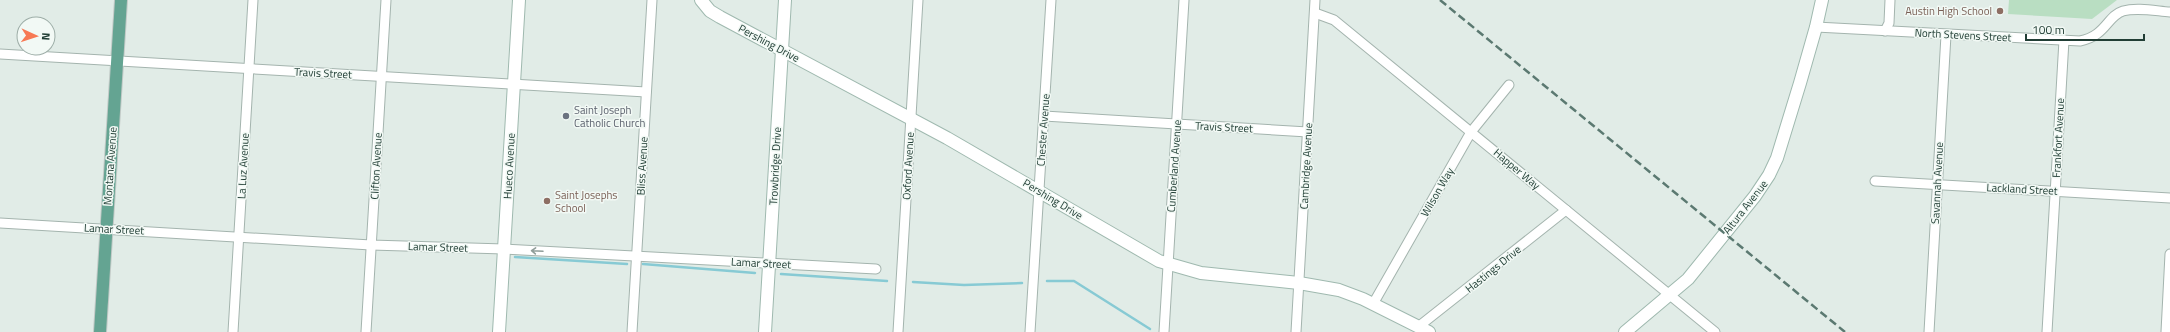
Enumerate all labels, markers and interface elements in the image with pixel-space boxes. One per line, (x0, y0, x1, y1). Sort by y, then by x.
place label: Austin High School (1905, 3, 1992, 19)
marker: Austin High School (1995, 6, 2005, 16)
north arrow (16, 16, 56, 56)
scale bar (2026, 16, 2144, 42)
street label: Pershing Drive (736, 20, 803, 66)
text: 100 m (2032, 20, 2065, 39)
street label: North Stevens Street (1914, 24, 2012, 46)
text: N (38, 32, 54, 41)
street label: Travis Street (294, 64, 352, 83)
street label: Chester Avenue (1032, 93, 1054, 167)
street label: Frankfort Avenue (2048, 97, 2068, 178)
place label: Saint Joseph Catholic Church (574, 102, 645, 131)
marker: Saint Joseph Catholic Church (561, 111, 571, 121)
street label: Travis Street (1195, 118, 1253, 137)
street label: Cumberland Avenue (1163, 119, 1185, 213)
street label: Cambridge Avenue (1296, 122, 1316, 210)
street label: Montana Avenue (99, 126, 121, 206)
street label: Trowbridge Drive (765, 126, 785, 205)
street label: Oxford Avenue (898, 131, 918, 200)
street label: La Luz Avenue (233, 132, 253, 199)
street label: Clifton Avenue (366, 132, 386, 200)
street label: Hueco Avenue (499, 132, 519, 199)
street label: Bliss Avenue (632, 136, 652, 196)
street label: Savannah Avenue (1927, 141, 1947, 224)
street label: Happer Way (1490, 145, 1544, 194)
street label: Wilson Way (1416, 164, 1458, 220)
street label: Pershing Drive (1020, 175, 1086, 223)
street label: Altura Avenue (1719, 176, 1772, 238)
street label: Lackland Street (1986, 179, 2058, 199)
place label: Saint Josephs School (555, 187, 617, 216)
marker: Saint Josephs School (542, 196, 552, 206)
street label: Lamar Street (84, 219, 145, 239)
street label: Lamar Street (408, 238, 468, 256)
street label: Hastings Drive (1462, 241, 1525, 296)
one-way arrow (531, 247, 544, 254)
street label: Lamar Street (731, 253, 792, 273)

